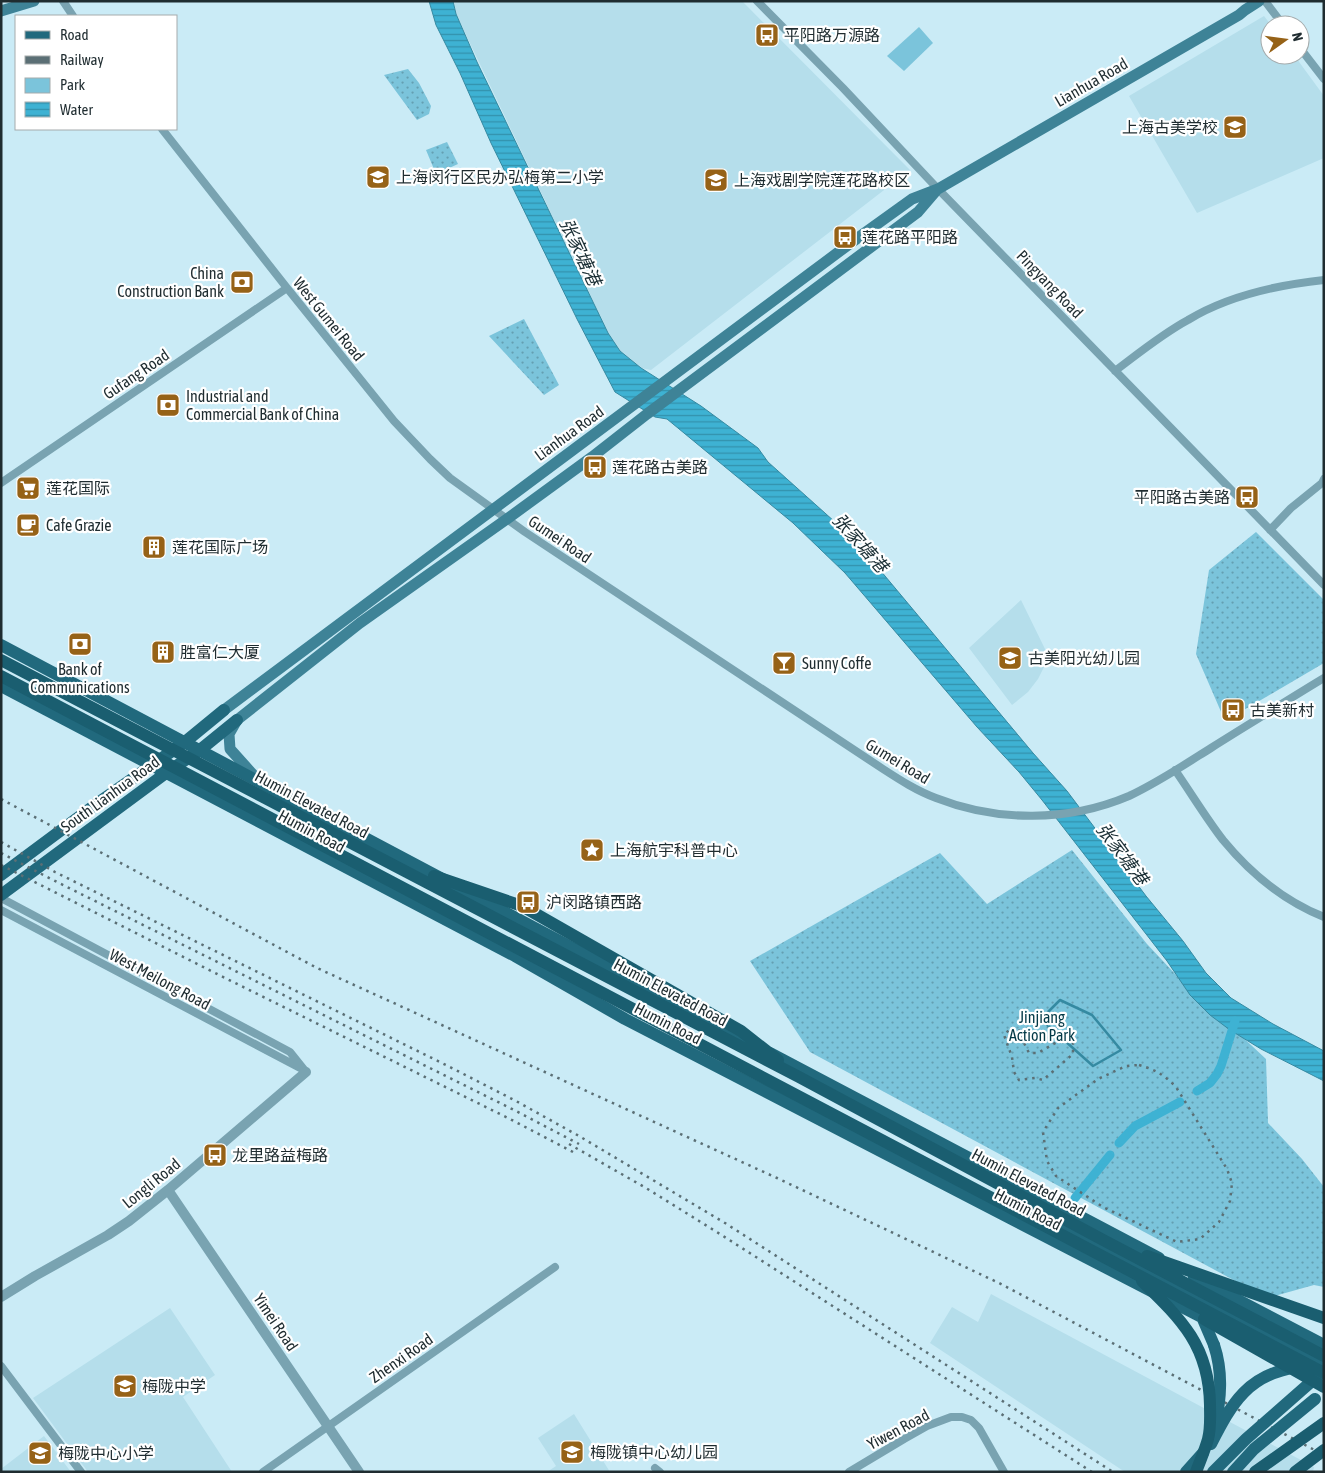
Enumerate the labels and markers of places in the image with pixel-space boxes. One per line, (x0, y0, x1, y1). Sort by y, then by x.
bus stop icon: 平阳路万源路 (754, 22, 780, 48)
place label: 平阳路万源路 (784, 26, 880, 44)
school or university icon: 上海古美学校 (1222, 114, 1248, 140)
place label: 上海古美学校 (1122, 118, 1218, 136)
school or university icon: 上海闵行区民办弘梅第二小学 (365, 164, 391, 190)
school or university icon: 上海戏剧学院莲花路校区 (703, 167, 729, 193)
place label: 上海闵行区民办弘梅第二小学 (396, 168, 604, 186)
place label: 上海戏剧学院莲花路校区 (734, 171, 910, 189)
bus stop icon: 莲花路平阳路 (832, 224, 858, 250)
place label: 莲花路平阳路 (862, 228, 958, 246)
place label: China Construction Bank (117, 264, 224, 300)
bank icon: China Construction Bank (229, 269, 255, 295)
place label: Industrial and Commercial Bank of China (186, 387, 339, 423)
bank icon: Industrial and Commercial Bank of China (155, 392, 181, 418)
bus stop icon: 莲花路古美路 (582, 454, 608, 480)
place label: 莲花路古美路 (612, 458, 708, 476)
supermarket icon: 莲花国际 (15, 475, 41, 501)
place label: 莲花国际 (46, 479, 110, 497)
bus stop icon: 平阳路古美路 (1234, 484, 1260, 510)
place label: 平阳路古美路 (1134, 488, 1230, 506)
cafe icon: Cafe Grazie (15, 512, 41, 538)
place label: Cafe Grazie (46, 516, 112, 534)
building icon: 莲花国际广场 (141, 534, 167, 560)
place label: 莲花国际广场 (172, 538, 268, 556)
bank icon: Bank of Communications (67, 631, 93, 657)
building icon: 胜富仁大厦 (150, 639, 176, 665)
place label: 胜富仁大厦 (180, 643, 260, 661)
school or university icon: 古美阳光幼儿园 (997, 645, 1023, 671)
place label: 古美阳光幼儿园 (1028, 649, 1140, 667)
bar icon: Sunny Coffe (771, 650, 797, 676)
place label: Sunny Coffe (802, 654, 871, 673)
place label: Bank of Communications (30, 660, 130, 696)
bus stop icon: 古美新村 (1220, 697, 1246, 723)
place label: 古美新村 (1250, 701, 1314, 719)
place icon: 上海航宇科普中心 (579, 837, 605, 863)
place label: 上海航宇科普中心 (610, 841, 738, 859)
bus stop icon: 沪闵路镇西路 (515, 889, 541, 915)
place label: 沪闵路镇西路 (546, 893, 642, 911)
bus stop icon: 龙里路益梅路 (202, 1142, 228, 1168)
place label: 龙里路益梅路 (232, 1146, 328, 1164)
school or university icon: 梅陇中学 (112, 1373, 138, 1399)
place label: 梅陇中学 (142, 1377, 206, 1395)
school or university icon: 梅陇镇中心幼儿园 (559, 1439, 585, 1465)
school or university icon: 梅陇中心小学 (27, 1440, 53, 1466)
place label: 梅陇镇中心幼儿园 (590, 1443, 718, 1461)
place label: 梅陇中心小学 (58, 1444, 154, 1462)

